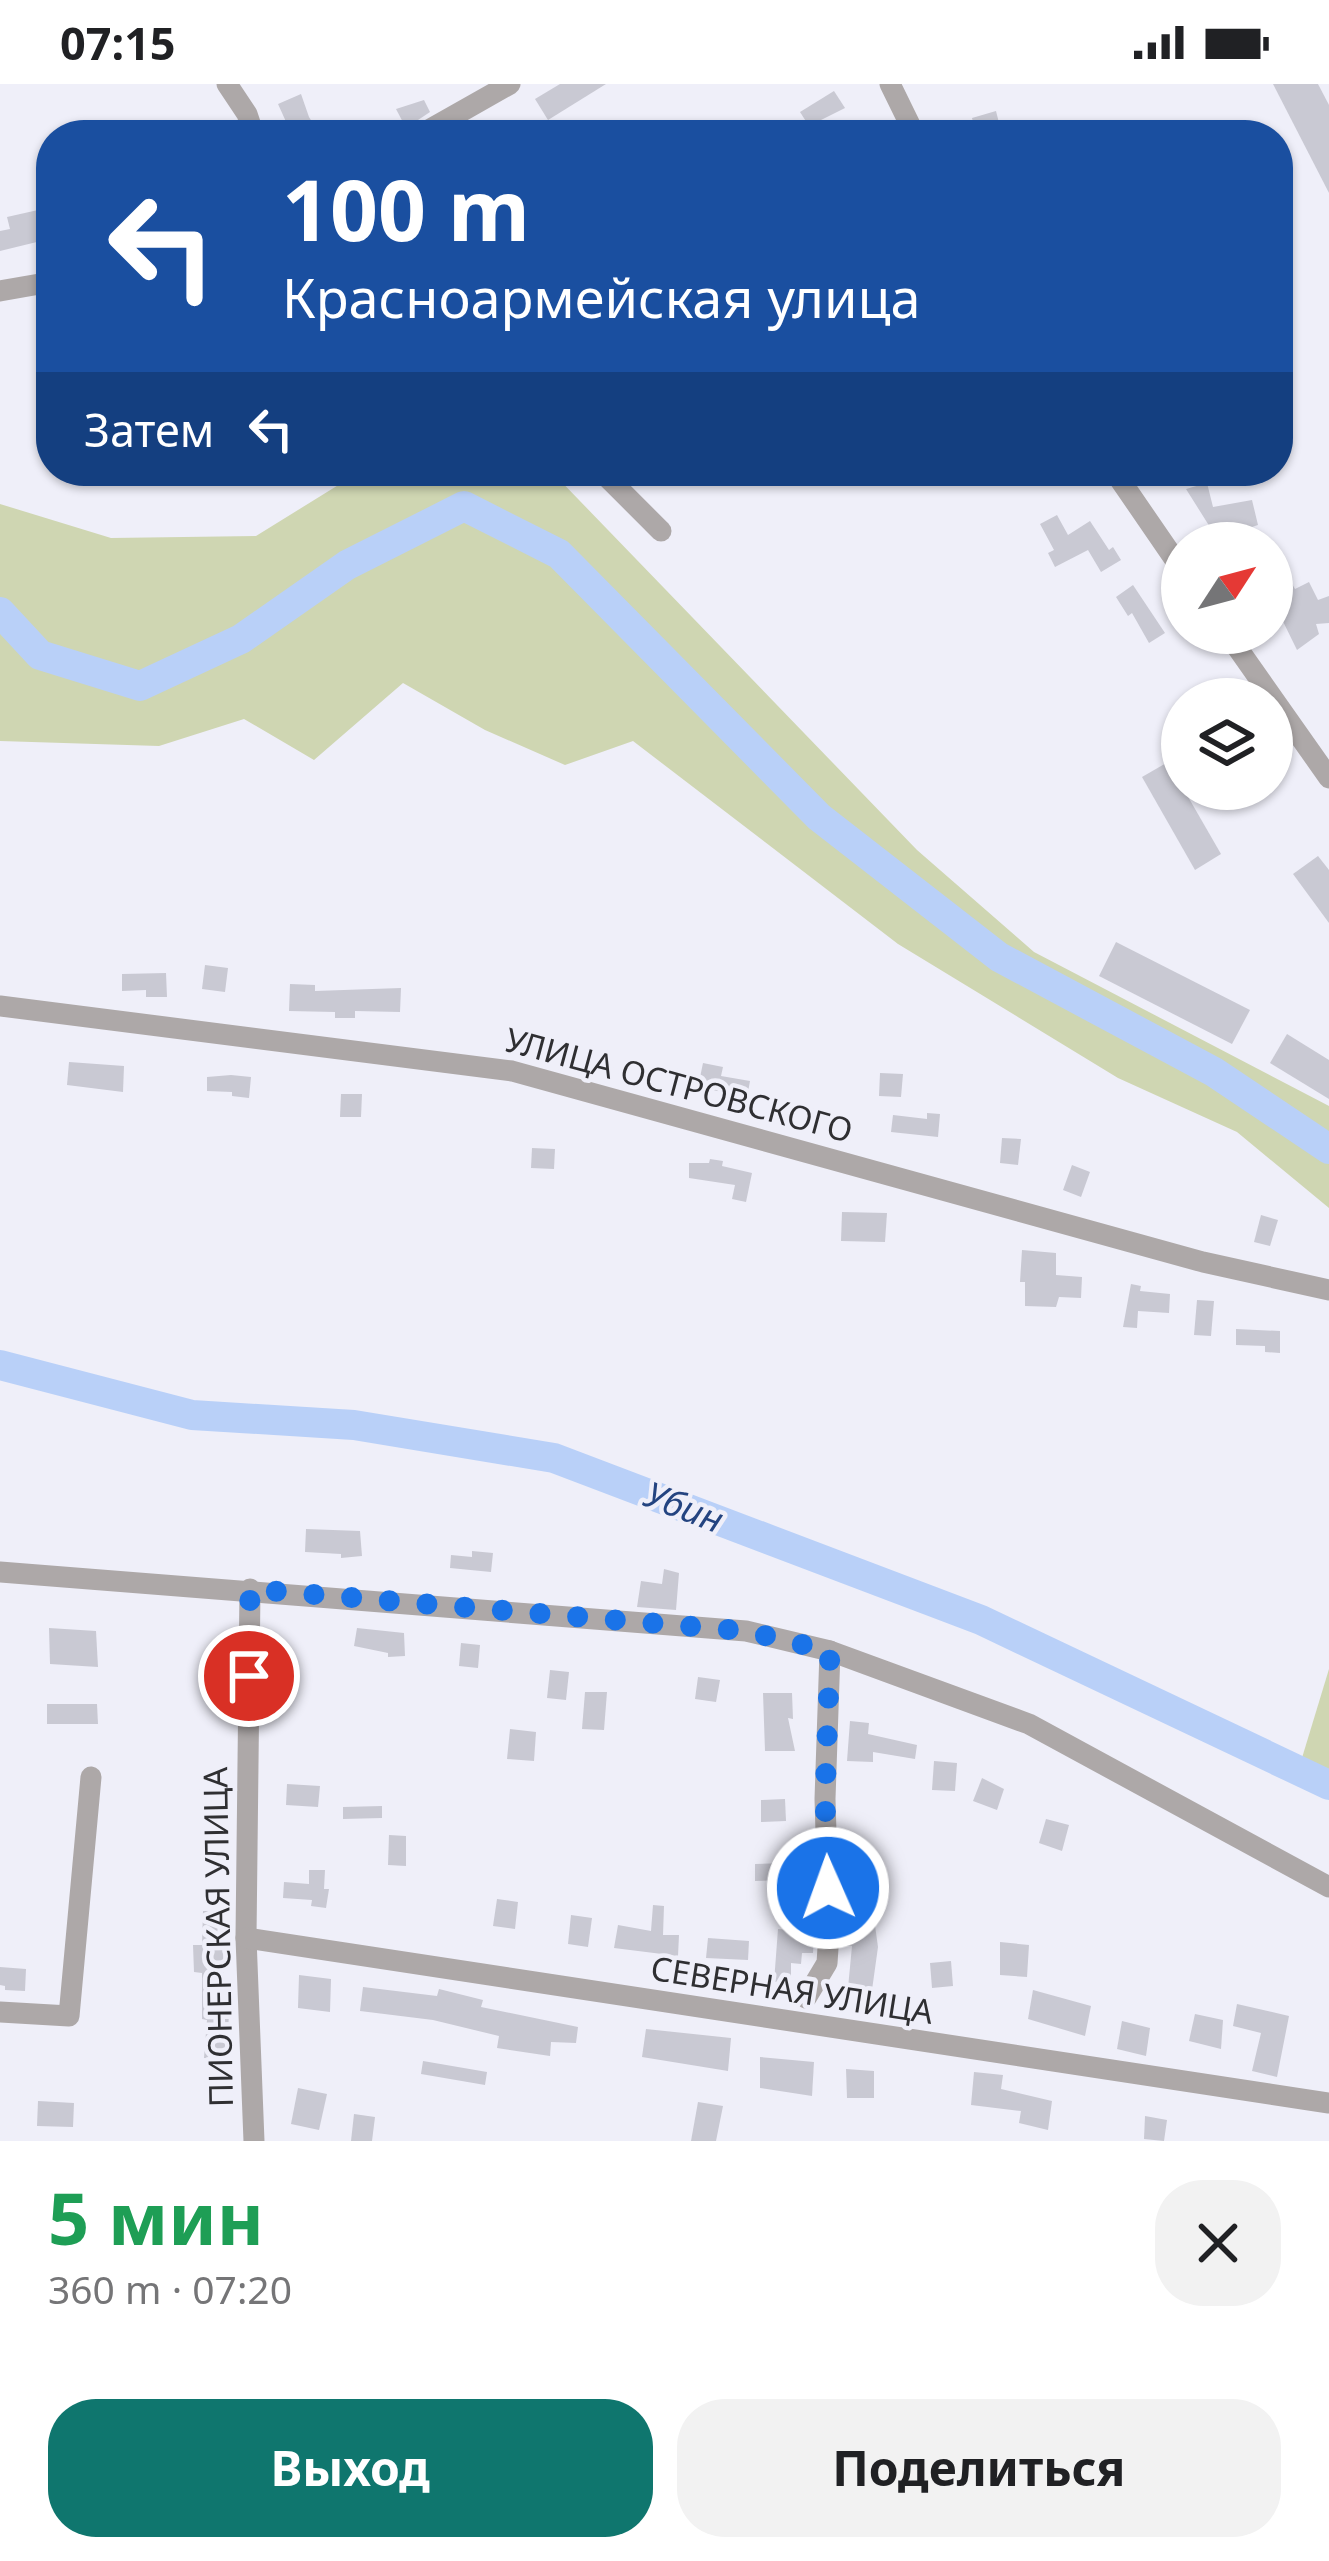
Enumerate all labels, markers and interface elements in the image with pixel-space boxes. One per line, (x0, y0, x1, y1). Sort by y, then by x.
text: 07:15 (60, 12, 176, 73)
text: 100 m (282, 151, 530, 266)
icon: left (84, 168, 240, 324)
text: Красноармейская улица (282, 260, 921, 334)
icon: left (238, 396, 304, 462)
text: Затем (84, 399, 214, 460)
north arrow (1161, 522, 1293, 654)
map controls (1161, 522, 1293, 810)
button: layers (1161, 678, 1293, 810)
street label: УЛИЦА ОСТРОВСКОГО (500, 1016, 858, 1153)
water label: Убин (638, 1469, 731, 1544)
pin (198, 1625, 300, 1727)
icon: arrive (216, 1643, 282, 1709)
street label: ПИОНЕРСКАЯ УЛИЦА (192, 1766, 243, 2108)
position arrow (765, 1825, 891, 1951)
street label: СЕВЕРНАЯ УЛИЦА (648, 1945, 937, 2034)
text: 5 мин (48, 2168, 264, 2266)
button: close (1155, 2180, 1281, 2306)
text: 360 m · 07:20 (48, 2262, 292, 2315)
button: Выход (48, 2399, 653, 2537)
button: Поделиться (677, 2399, 1281, 2537)

